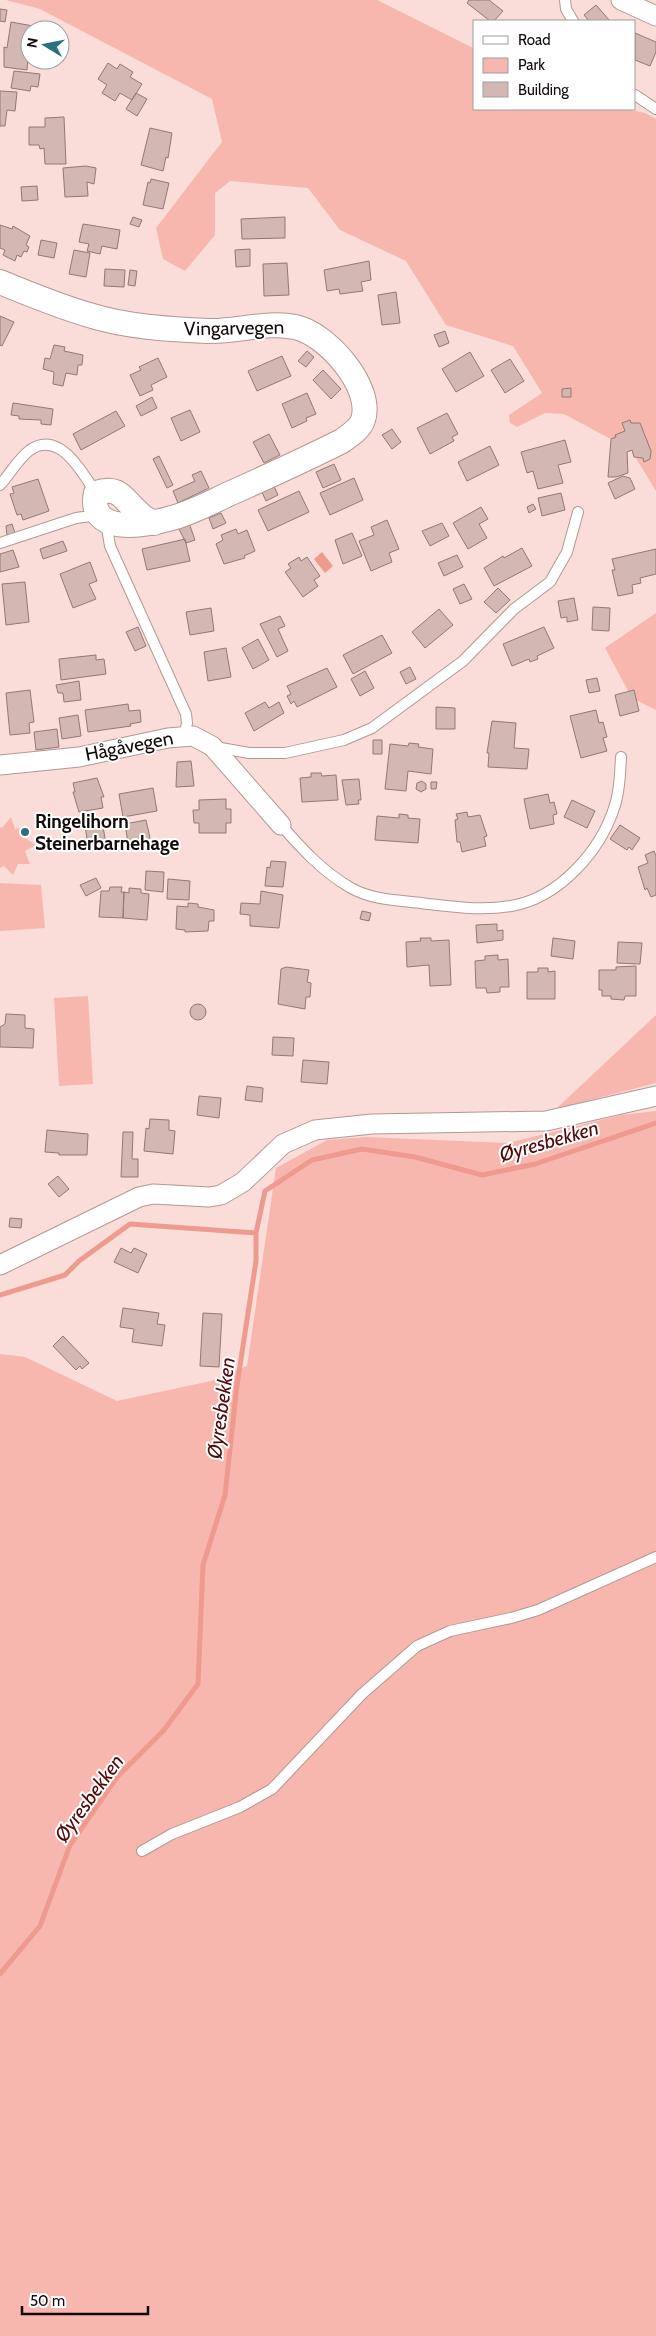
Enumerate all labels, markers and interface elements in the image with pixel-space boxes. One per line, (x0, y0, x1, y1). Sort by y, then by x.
north arrow (20, 20, 70, 70)
legend (473, 20, 636, 110)
text: Road (518, 31, 551, 49)
text: N (22, 36, 42, 49)
text: Park (518, 56, 545, 74)
text: Building (518, 81, 569, 99)
street label: Vingarvegen (184, 316, 284, 340)
street label: Hågåvegen (83, 726, 175, 766)
place label: Ringelihorn Steinerbarnehage (35, 810, 179, 855)
marker: Ringelihorn Steinerbarnehage (19, 826, 31, 838)
water label: Øyresbekken (497, 1115, 601, 1167)
water label: Øyresbekken (202, 1356, 240, 1460)
water label: Øyresbekken (49, 1750, 129, 1846)
scale bar (22, 2284, 149, 2316)
text: 50 m (30, 2292, 65, 2310)

